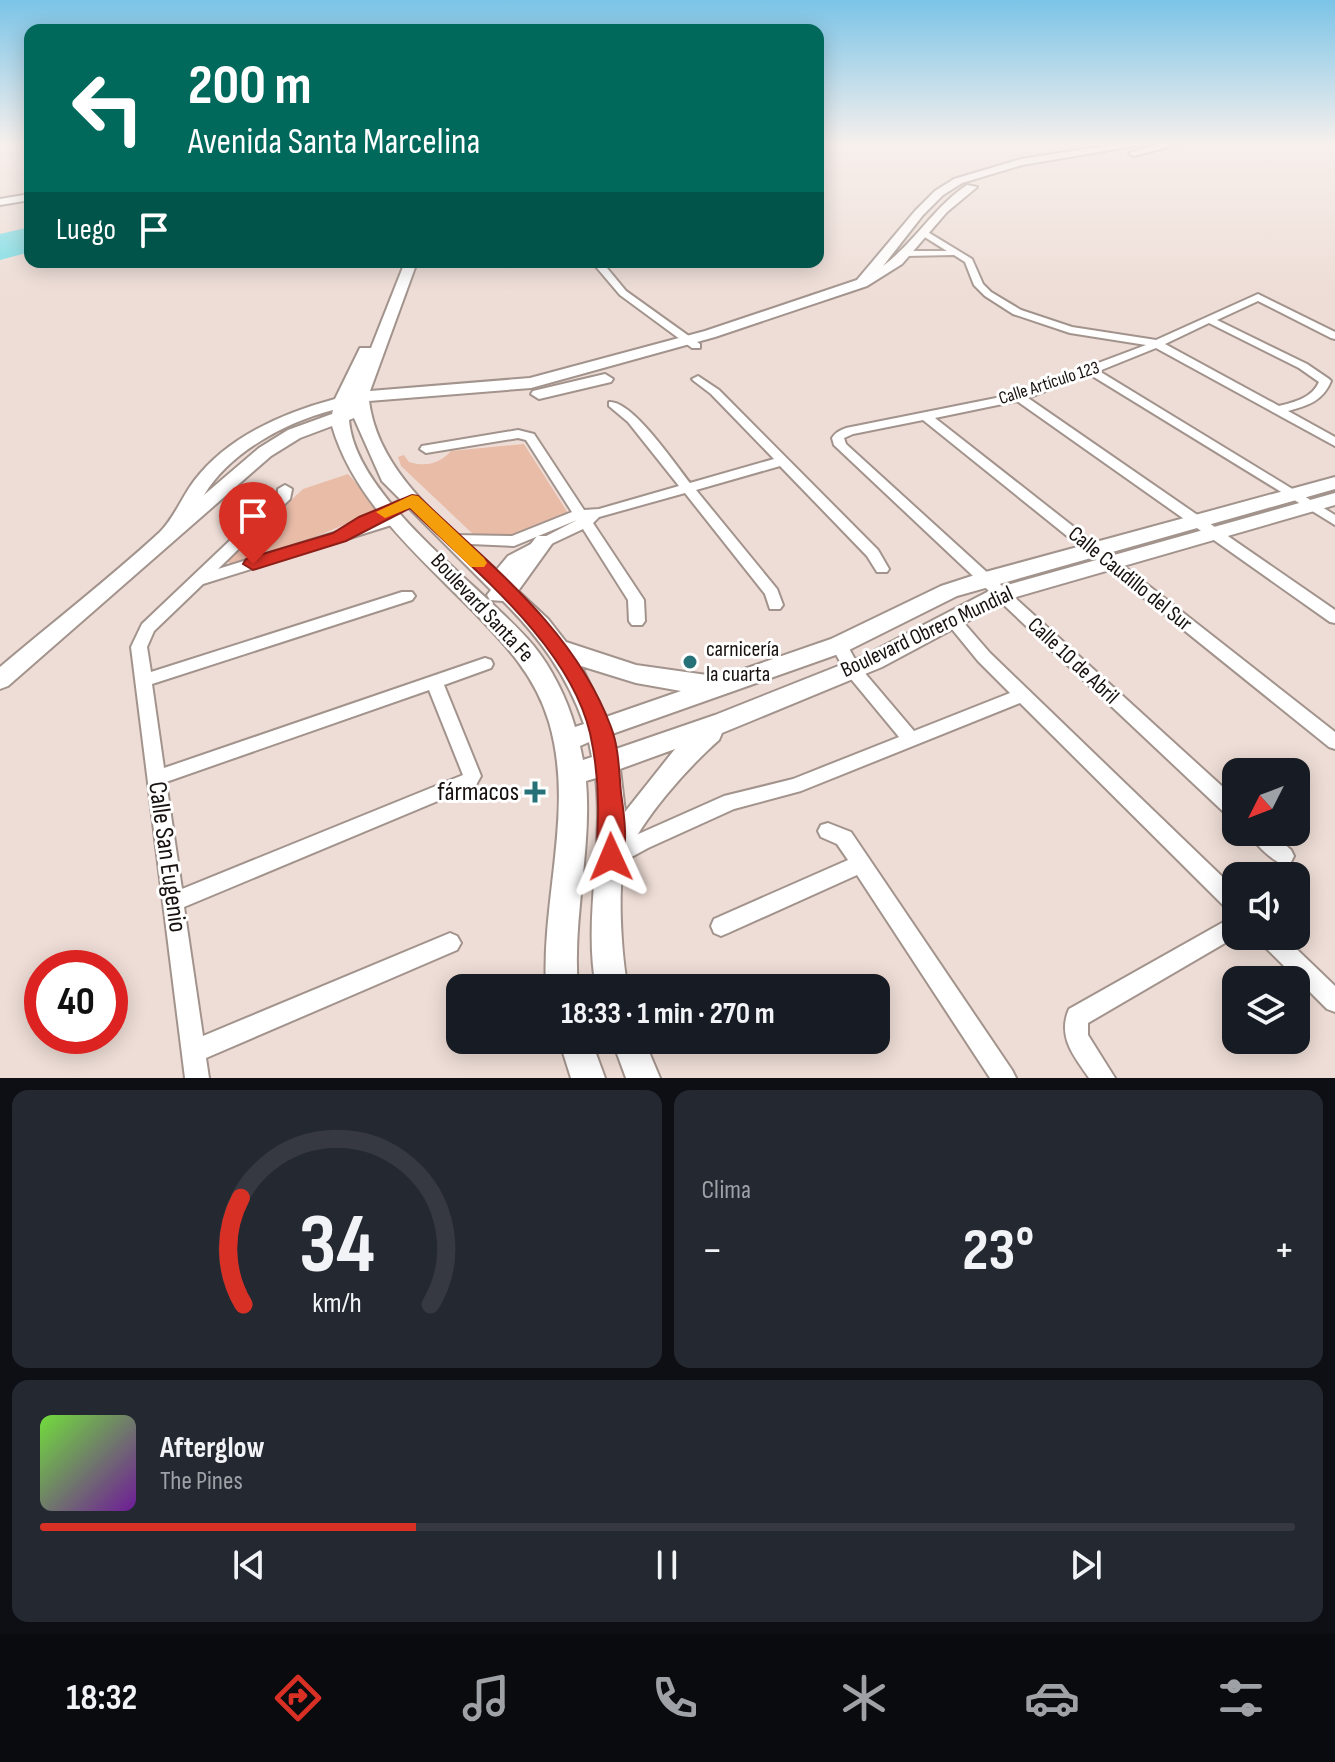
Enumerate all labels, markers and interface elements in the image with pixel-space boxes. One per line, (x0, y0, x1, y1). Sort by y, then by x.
text: 200 m (188, 53, 312, 120)
icon: left (56, 56, 160, 160)
text: Avenida Santa Marcelina (188, 121, 480, 164)
icon: arrive (132, 208, 176, 252)
text: Luego (56, 212, 116, 248)
street label: Calle Artículo 123 (996, 357, 1102, 409)
pin (219, 482, 287, 564)
icon: arrive (231, 494, 275, 538)
street label: Calle Caudillo del Sur (1062, 521, 1198, 637)
street label: Boulevard Santa Fe (425, 548, 539, 668)
street label: Boulevard Obrero Mundial (837, 580, 1017, 684)
street label: Calle 10 de Abril (1022, 612, 1124, 710)
place label: carnicería la cuarta (706, 636, 779, 688)
marker: carnicería la cuarta (681, 653, 699, 671)
north arrow (1222, 758, 1310, 846)
map controls (1222, 758, 1310, 1054)
place label: fármacos (437, 777, 519, 808)
street label: Calle San Eugenio (141, 780, 193, 934)
marker: fármacos (526, 783, 544, 801)
position arrow (569, 815, 653, 899)
button: sound (1222, 862, 1310, 950)
speed limit sign: 40 (24, 950, 128, 1054)
button: layers (1222, 966, 1310, 1054)
text: 18:33 · 1 min · 270 m (561, 996, 775, 1032)
text: Clima (702, 1175, 751, 1206)
text: 34 (299, 1196, 375, 1296)
text: 23° (962, 1215, 1034, 1287)
text: − (702, 1224, 723, 1277)
text: + (1273, 1224, 1295, 1277)
text: km/h (312, 1286, 361, 1321)
text: Afterglow (160, 1430, 265, 1466)
text: The Pines (160, 1466, 243, 1497)
icon: previous (227, 1543, 271, 1587)
icon: pause (645, 1543, 689, 1587)
icon: next (1064, 1543, 1108, 1587)
icon: directions (270, 1670, 326, 1726)
icon: music (458, 1670, 514, 1726)
icon: phone (647, 1670, 703, 1726)
icon: climate (836, 1670, 892, 1726)
icon: car (1024, 1670, 1080, 1726)
icon: filters (1213, 1670, 1269, 1726)
text: 18:32 (66, 1677, 137, 1720)

